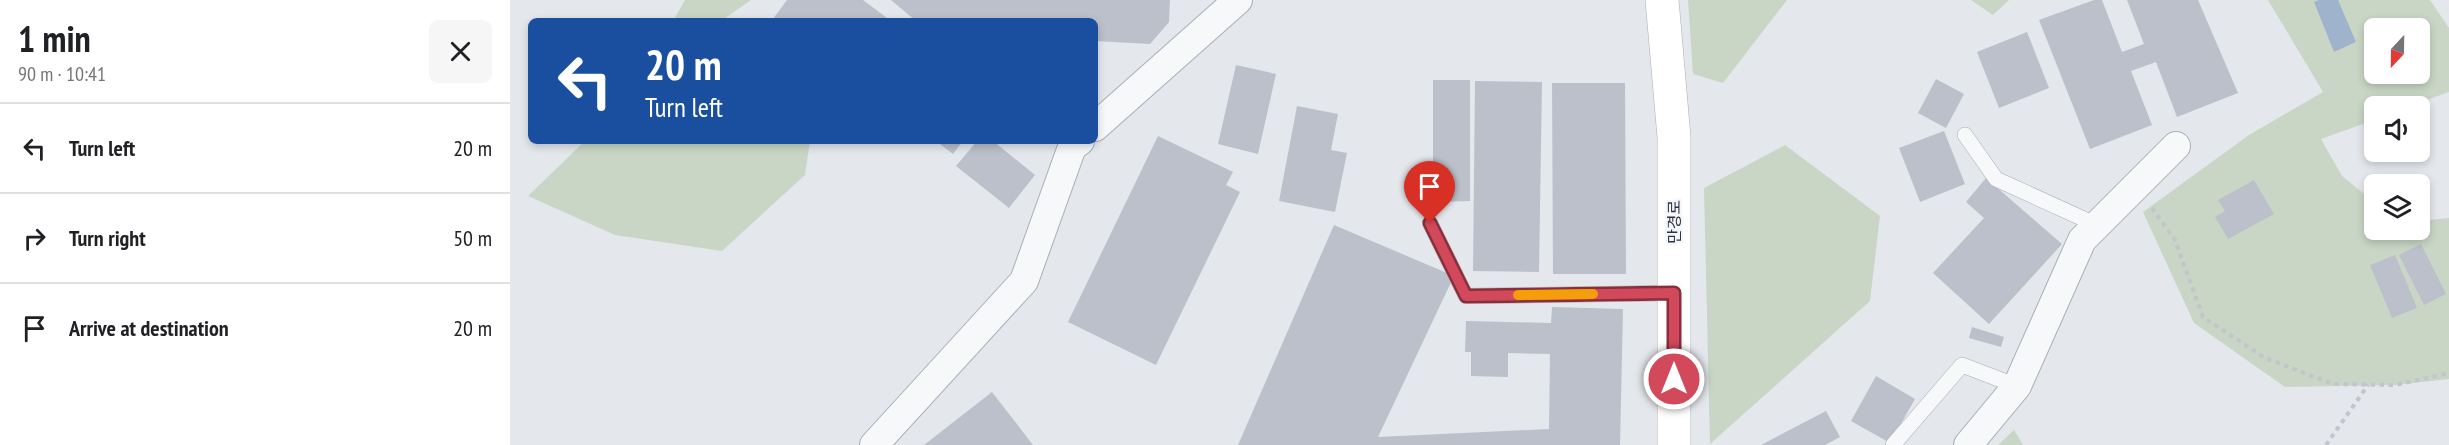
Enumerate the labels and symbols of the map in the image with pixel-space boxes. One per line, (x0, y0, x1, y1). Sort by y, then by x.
north arrow (2364, 18, 2430, 84)
pin (1404, 161, 1455, 223)
street label: 만경로 (1664, 200, 1684, 244)
position arrow (1642, 347, 1706, 411)

